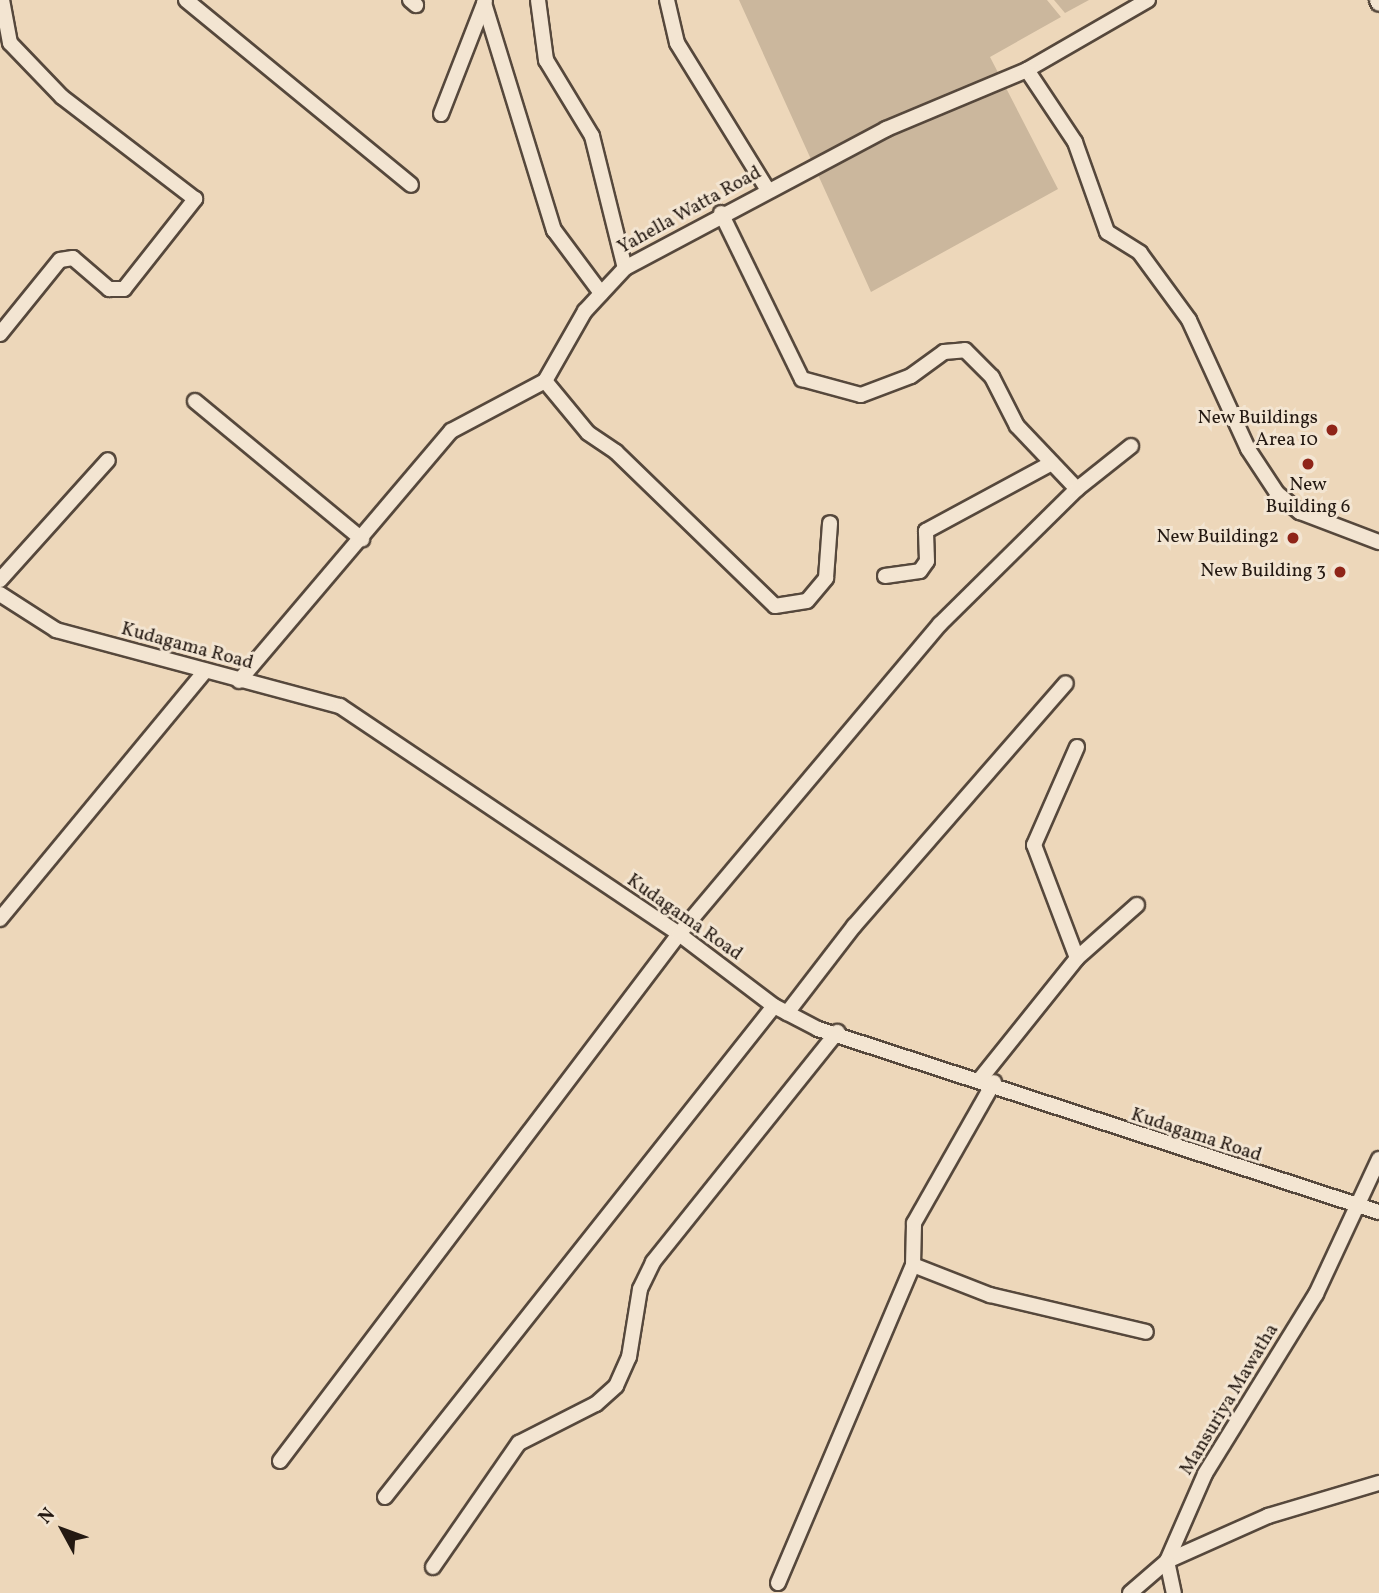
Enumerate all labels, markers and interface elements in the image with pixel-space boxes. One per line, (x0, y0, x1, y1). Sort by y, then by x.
street label: Yahella Watta Road (614, 162, 766, 260)
place label: New Buildings Area 10 (1197, 408, 1318, 452)
marker: New Buildings Area 10 (1324, 422, 1340, 438)
marker: New Building 6 (1300, 456, 1316, 472)
place label: New Building 6 (1266, 475, 1350, 519)
place label: New Building2 (1156, 527, 1279, 549)
marker: New Building2 (1285, 530, 1301, 546)
place label: New Building 3 (1200, 561, 1326, 583)
marker: New Building 3 (1332, 564, 1348, 580)
street label: Kudagama Road (118, 618, 256, 676)
street label: Kudagama Road (622, 870, 746, 966)
street label: Kudagama Road (1128, 1104, 1264, 1168)
street label: Mansuriya Mawatha (1176, 1320, 1284, 1480)
north arrow (28, 1495, 98, 1565)
text: N (33, 1502, 61, 1530)

